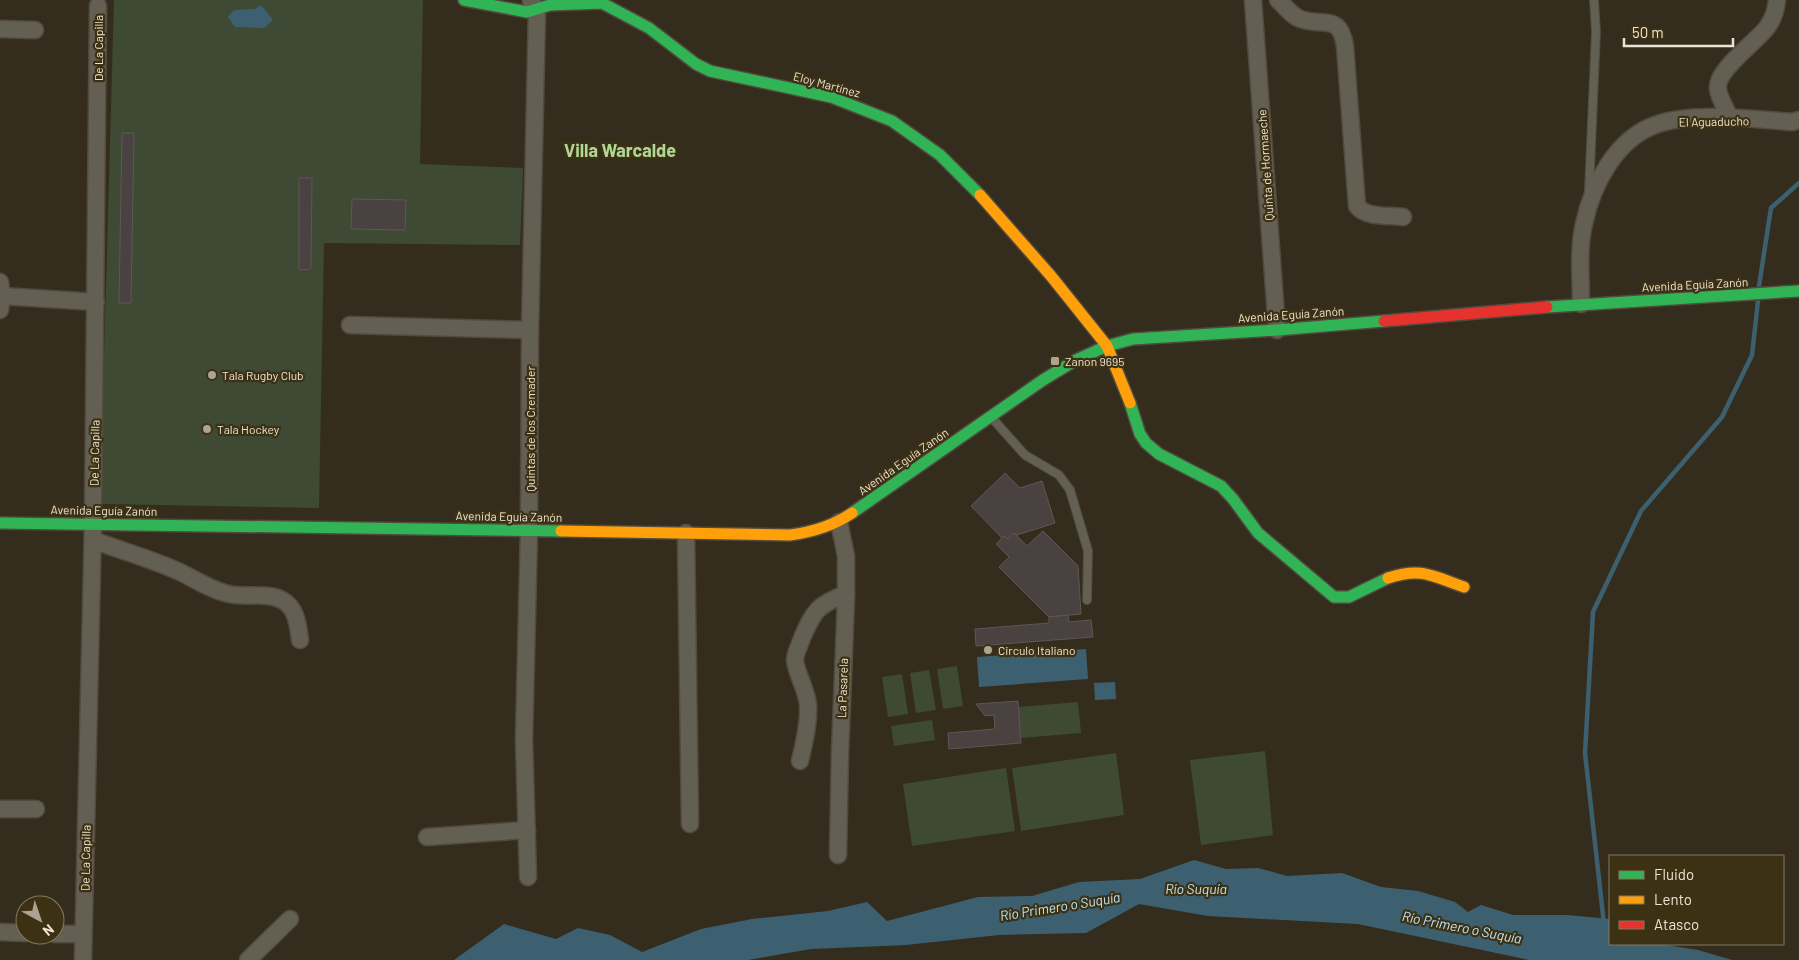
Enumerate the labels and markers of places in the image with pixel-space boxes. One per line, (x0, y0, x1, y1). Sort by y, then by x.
place label: Zanon 9695 (1065, 354, 1124, 368)
marker: Zanon 9695 (1049, 355, 1061, 367)
place label: Tala Rugby Club (222, 368, 304, 382)
marker: Tala Rugby Club (206, 369, 218, 381)
place label: Tala Hockey (217, 422, 280, 436)
marker: Tala Hockey (201, 423, 213, 435)
place label: Circulo Italiano (998, 643, 1076, 657)
marker: Circulo Italiano (982, 644, 994, 656)

